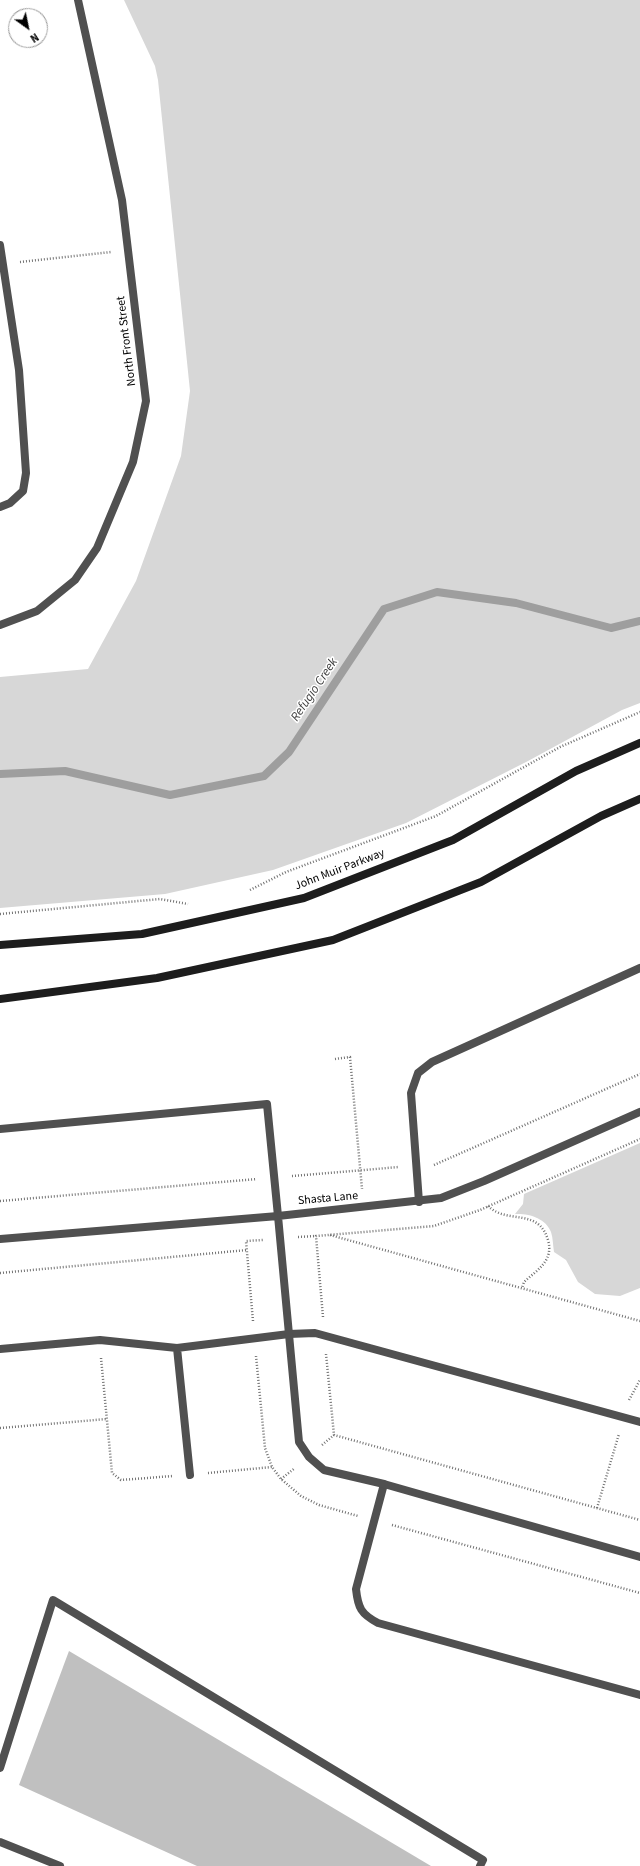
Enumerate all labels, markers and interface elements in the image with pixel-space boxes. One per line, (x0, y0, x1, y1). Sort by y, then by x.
north arrow (8, 8, 48, 48)
text: N (27, 29, 41, 46)
street label: North Front Street (114, 295, 140, 387)
water label: Refugio Creek (288, 655, 342, 725)
street label: John Muir Parkway (293, 846, 387, 894)
street label: Shasta Lane (297, 1189, 359, 1209)

